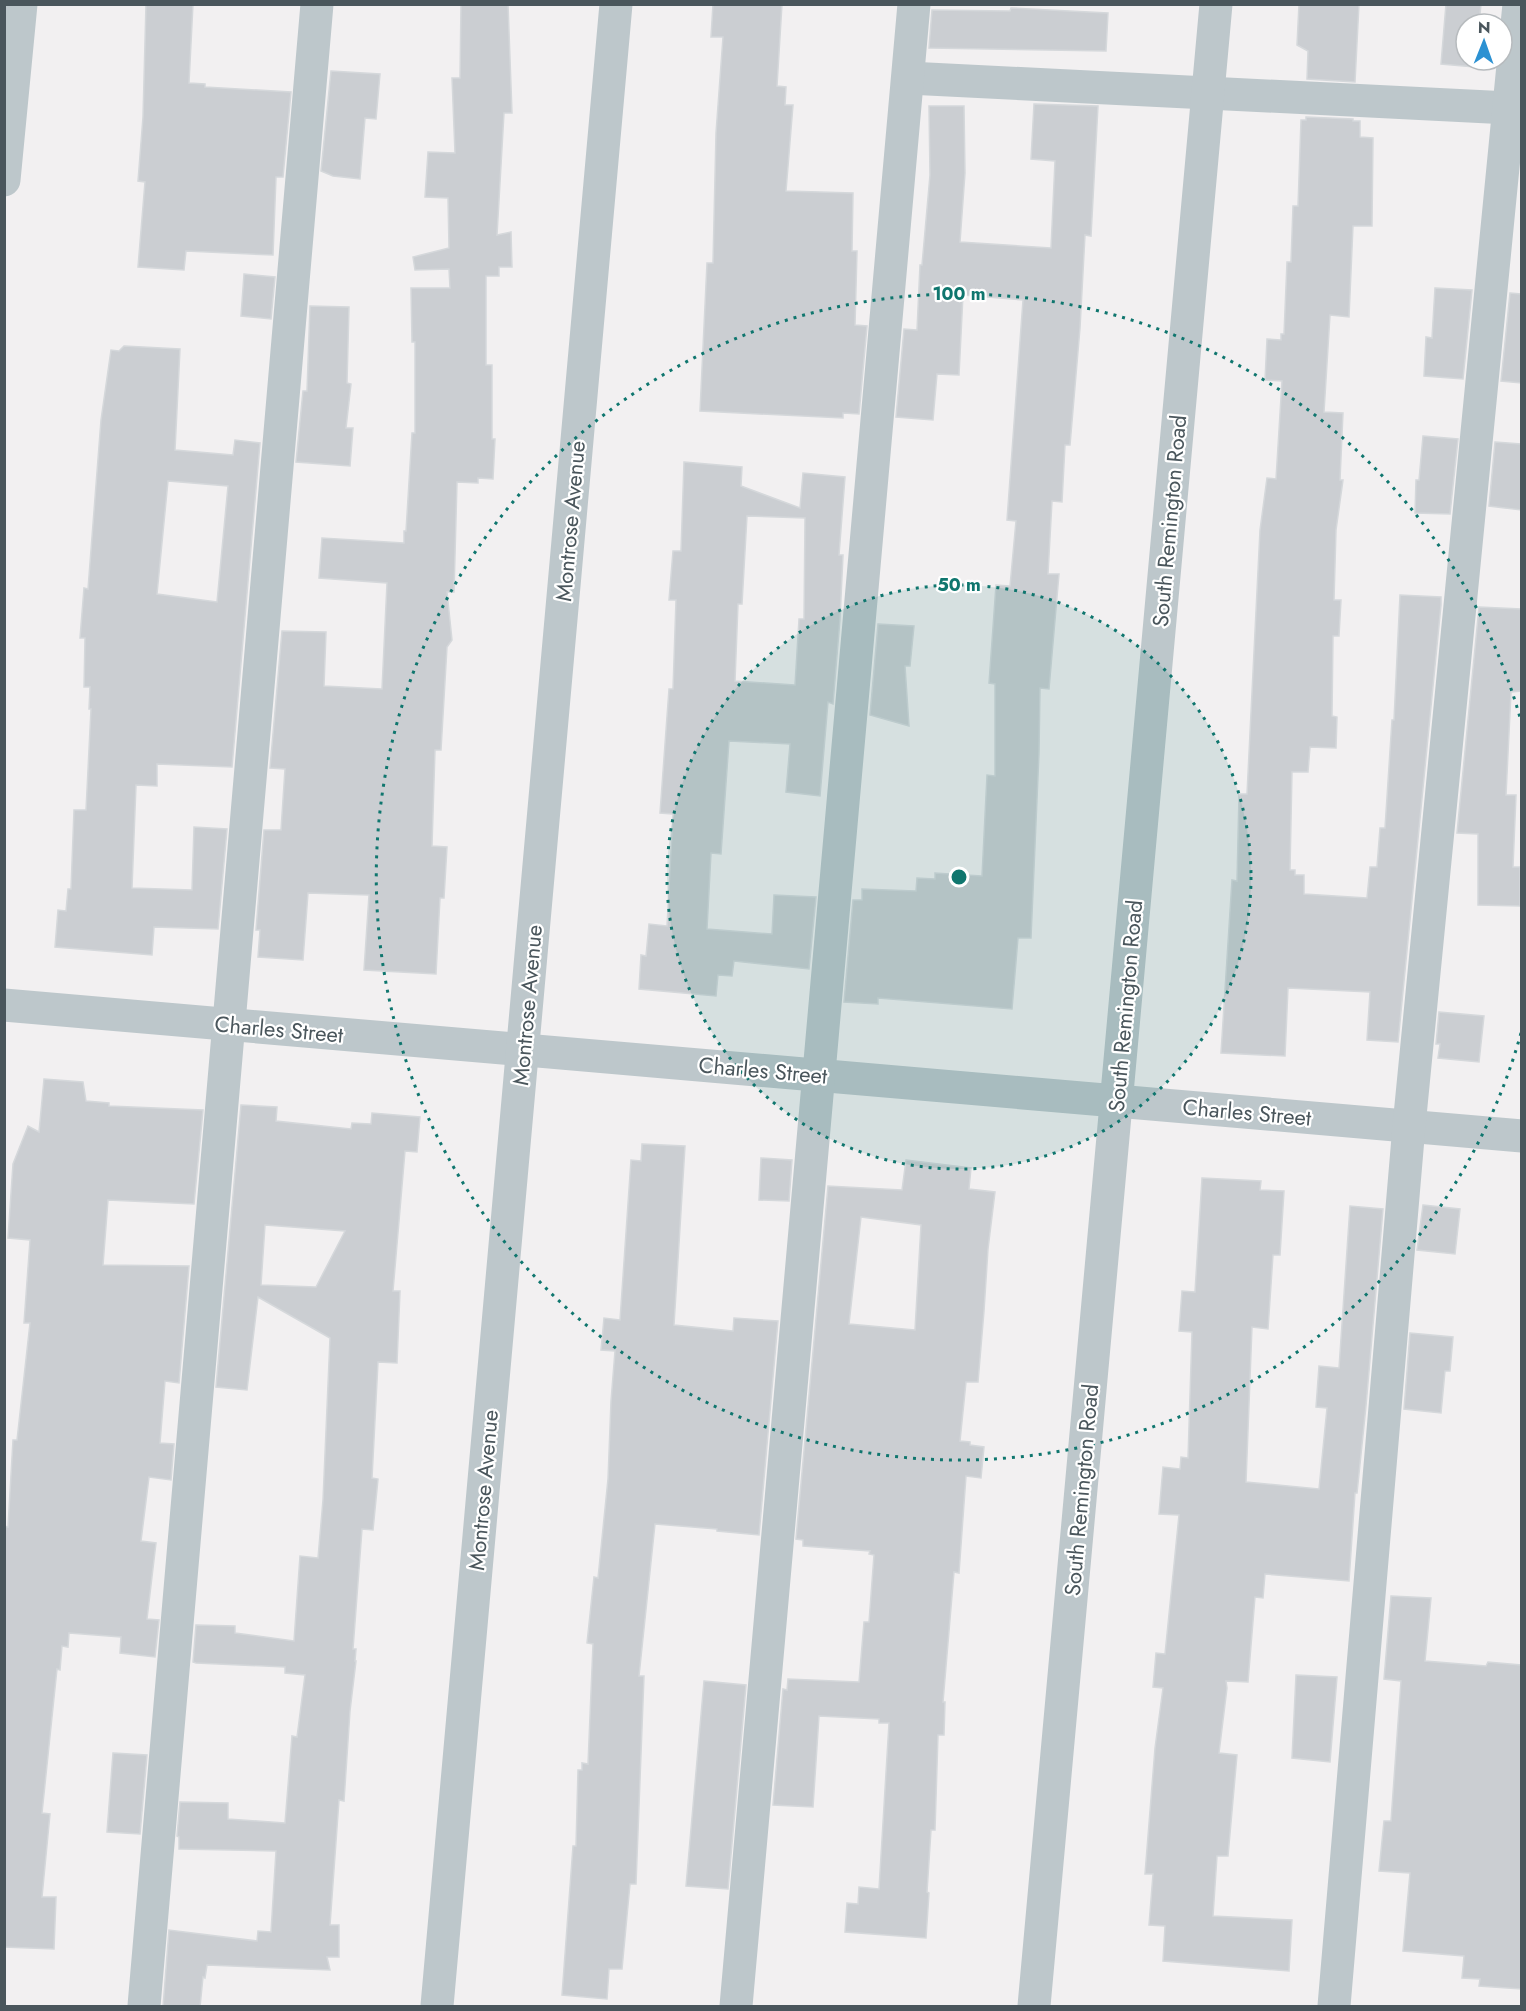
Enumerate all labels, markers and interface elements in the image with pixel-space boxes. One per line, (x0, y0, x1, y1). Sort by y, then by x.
north arrow (1454, 12, 1514, 72)
text: N (1478, 16, 1491, 39)
text: 100 m (932, 281, 986, 307)
street label: South Remington Road (1144, 414, 1194, 628)
street label: Montrose Avenue (547, 439, 593, 603)
text: 50 m (937, 572, 981, 598)
centre of rings (949, 867, 969, 887)
street label: South Remington Road (1100, 899, 1150, 1113)
street label: Montrose Avenue (504, 923, 550, 1087)
street label: Charles Street (213, 1007, 345, 1051)
street label: Charles Street (697, 1048, 829, 1092)
street label: Charles Street (1181, 1090, 1313, 1134)
street label: South Remington Road (1056, 1383, 1106, 1597)
street label: Montrose Avenue (460, 1408, 506, 1572)

